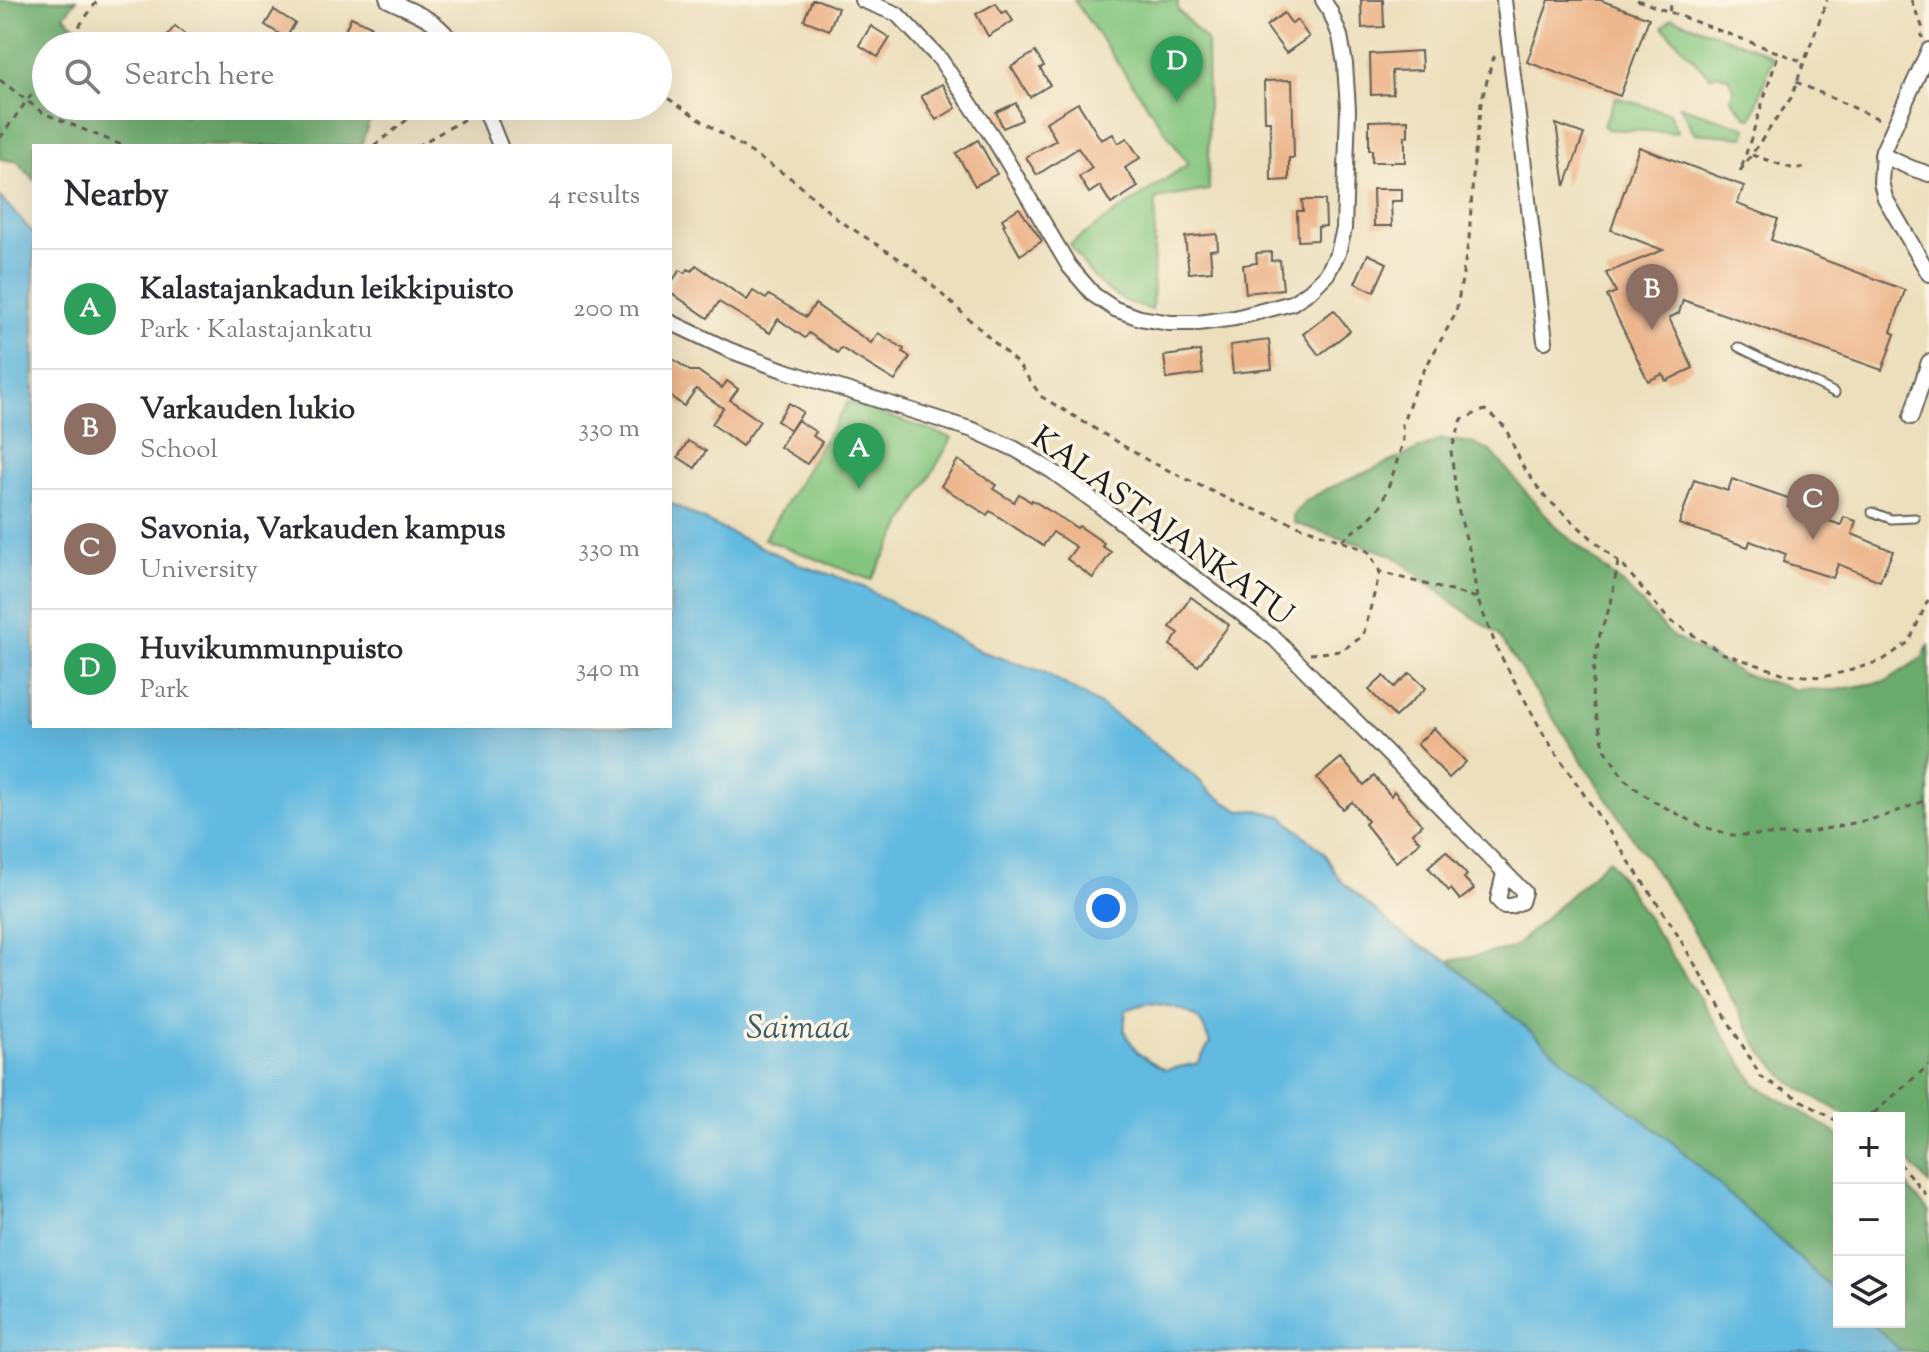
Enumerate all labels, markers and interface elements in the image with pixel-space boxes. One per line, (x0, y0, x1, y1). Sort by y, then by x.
search box (32, 32, 672, 120)
pin: D (1151, 36, 1203, 102)
icon: search (60, 54, 104, 98)
text: Search here (124, 55, 274, 98)
text: Nearby (64, 172, 169, 221)
text: 4 results (548, 178, 640, 215)
pin: B (1626, 264, 1678, 330)
text: Kalastajankadun leikkipuisto (140, 269, 514, 312)
text: A (79, 291, 101, 328)
text: 200 m (573, 291, 640, 328)
text: Park · Kalastajankatu (140, 312, 373, 349)
text: Varkauden lukio (140, 389, 355, 432)
text: B (82, 411, 98, 448)
text: 330 m (578, 411, 640, 448)
street label: KALASTAJANKATU (1021, 417, 1302, 638)
pin: A (833, 423, 885, 489)
text: School (140, 432, 218, 469)
pin: C (1787, 474, 1839, 540)
text: Savonia, Varkauden kampus (140, 509, 506, 552)
text: C (80, 531, 100, 568)
text: 330 m (578, 531, 640, 568)
text: University (140, 552, 258, 589)
text: Huvikummunpuisto (140, 629, 403, 672)
text: D (80, 651, 100, 688)
text: 340 m (576, 651, 640, 688)
text: Park (140, 672, 190, 709)
your location (1086, 888, 1126, 928)
water label: Saimaa (746, 1005, 850, 1054)
map controls (1833, 1112, 1905, 1328)
button: + (1833, 1112, 1905, 1184)
button: − (1833, 1184, 1905, 1256)
button: layers (1833, 1256, 1905, 1328)

